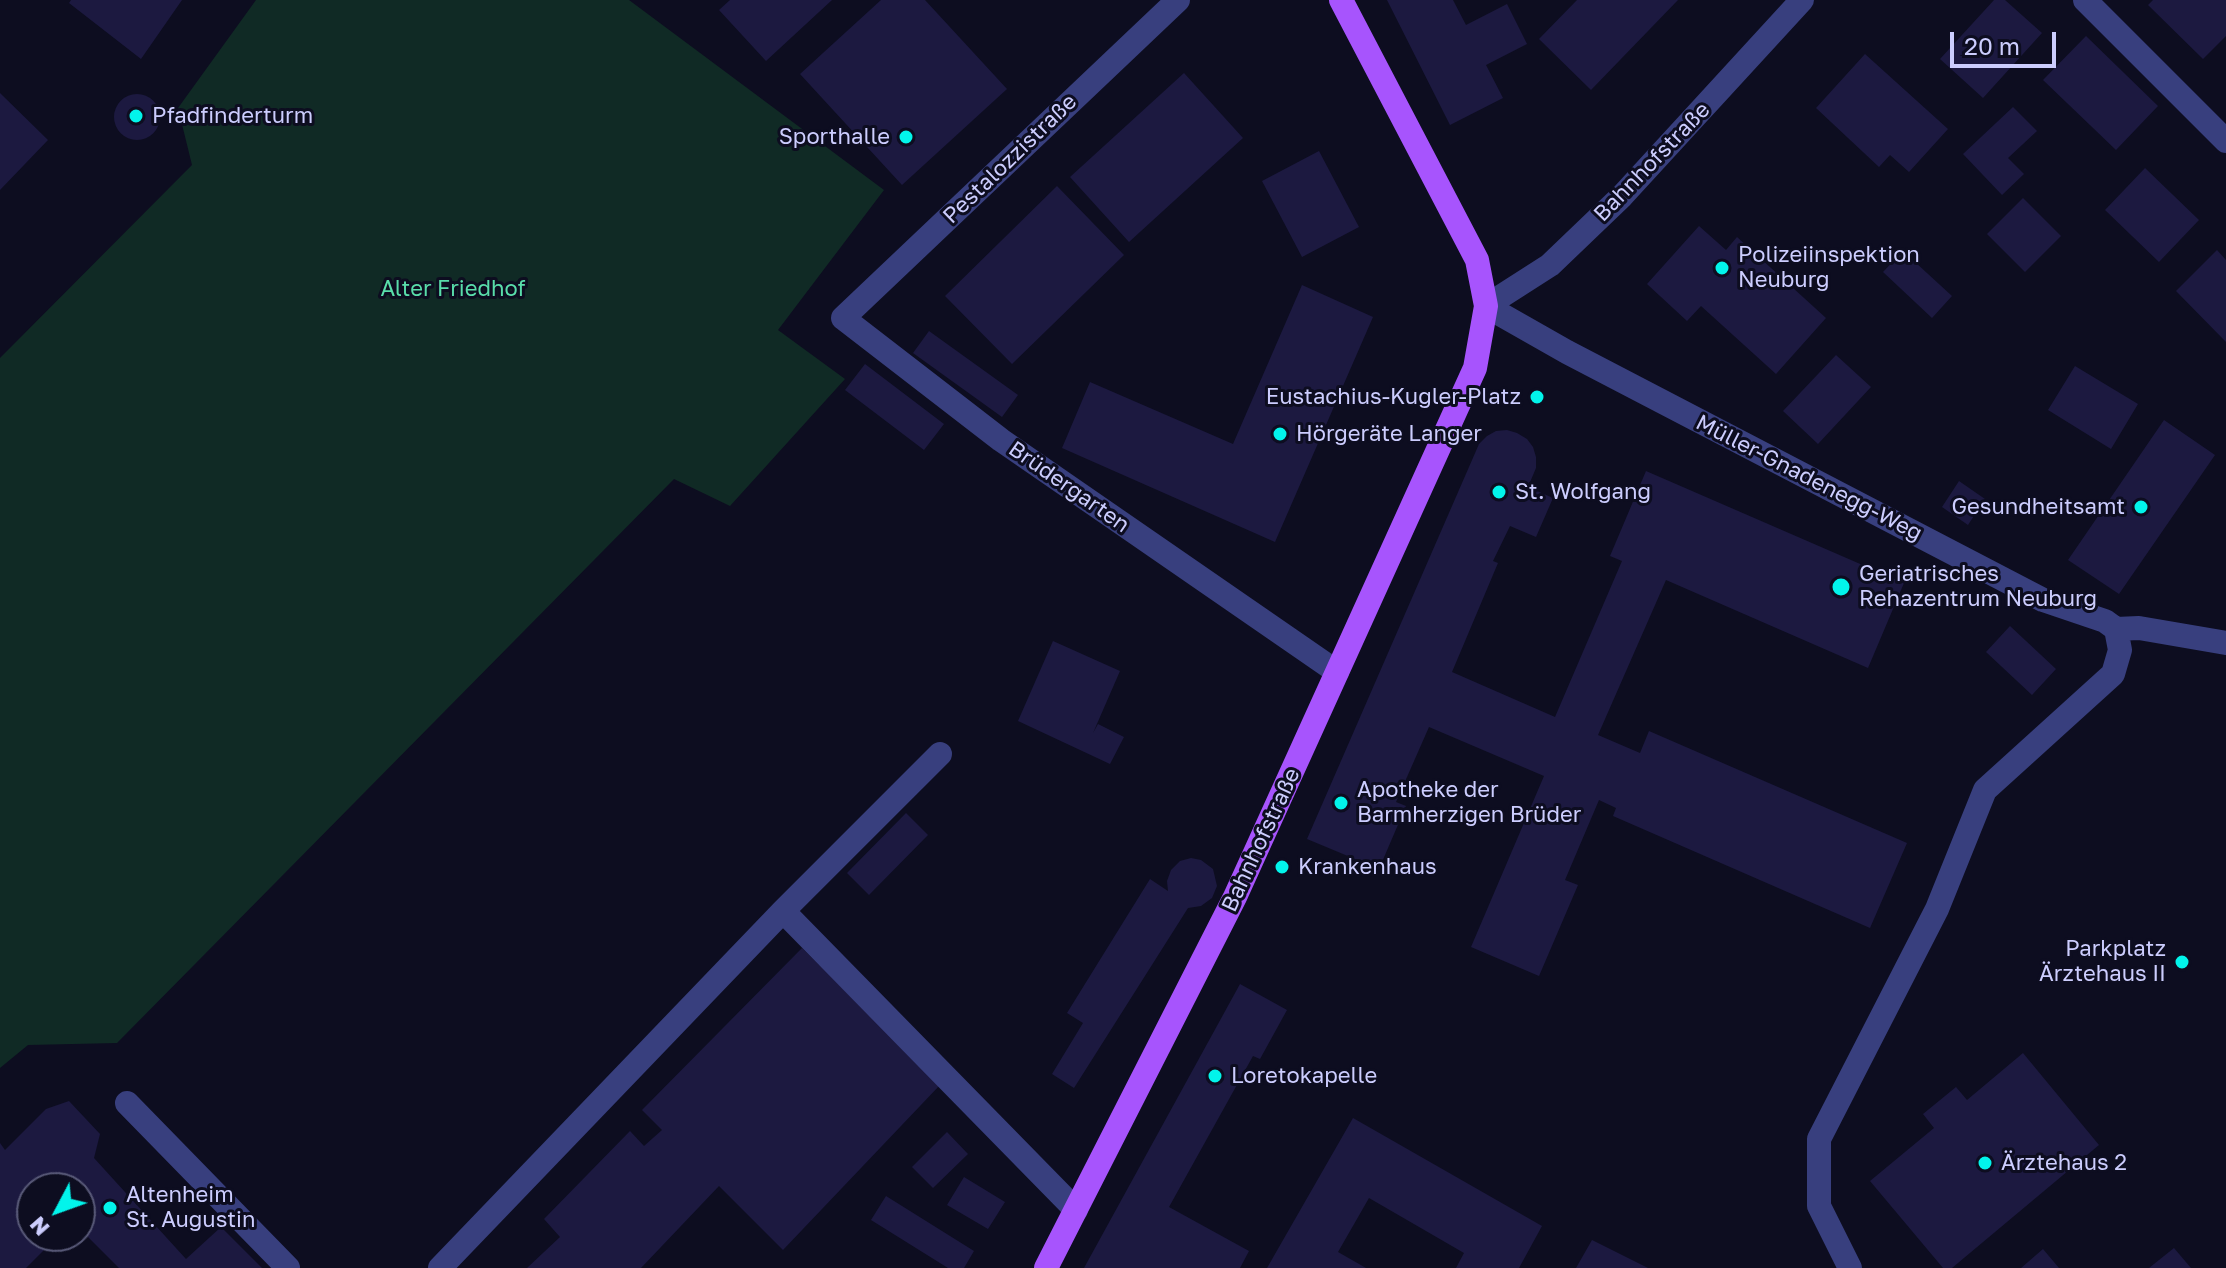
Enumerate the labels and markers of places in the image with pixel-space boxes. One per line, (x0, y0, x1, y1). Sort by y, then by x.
place label: Pfadfinderturm (152, 103, 313, 129)
marker: Pfadfinderturm (127, 107, 145, 125)
place label: Sporthalle (779, 124, 890, 150)
marker: Sporthalle (897, 128, 915, 146)
place label: Polizeiinspektion Neuburg (1738, 242, 1920, 294)
marker: Polizeiinspektion Neuburg (1713, 259, 1731, 277)
place label: Eustachius-Kugler-Platz (1266, 384, 1521, 410)
marker: Eustachius-Kugler-Platz (1528, 388, 1546, 406)
place label: Hörgeräte Langer (1296, 421, 1482, 447)
marker: Hörgeräte Langer (1271, 425, 1289, 443)
place label: St. Wolfgang (1515, 479, 1651, 505)
marker: St. Wolfgang (1490, 483, 1508, 501)
place label: Gesundheitsamt (1952, 494, 2125, 520)
marker: Gesundheitsamt (2132, 498, 2150, 516)
place label: Geriatrisches Rehazentrum Neuburg (1859, 561, 2097, 612)
marker: Geriatrisches Rehazentrum Neuburg (1830, 576, 1852, 598)
place label: Apotheke der Barmherzigen Brüder (1357, 777, 1581, 828)
marker: Apotheke der Barmherzigen Brüder (1332, 794, 1350, 812)
place label: Krankenhaus (1298, 854, 1437, 880)
marker: Krankenhaus (1273, 858, 1291, 876)
place label: Parkplatz Ärztehaus II (2039, 936, 2166, 988)
marker: Parkplatz Ärztehaus II (2173, 953, 2191, 971)
place label: Loretokapelle (1231, 1063, 1377, 1089)
marker: Loretokapelle (1206, 1067, 1224, 1085)
place label: Ärztehaus 2 (2001, 1150, 2127, 1176)
marker: Ärztehaus 2 (1976, 1154, 1994, 1172)
place label: Altenheim St. Augustin (126, 1182, 256, 1234)
marker: Altenheim St. Augustin (101, 1199, 119, 1217)

